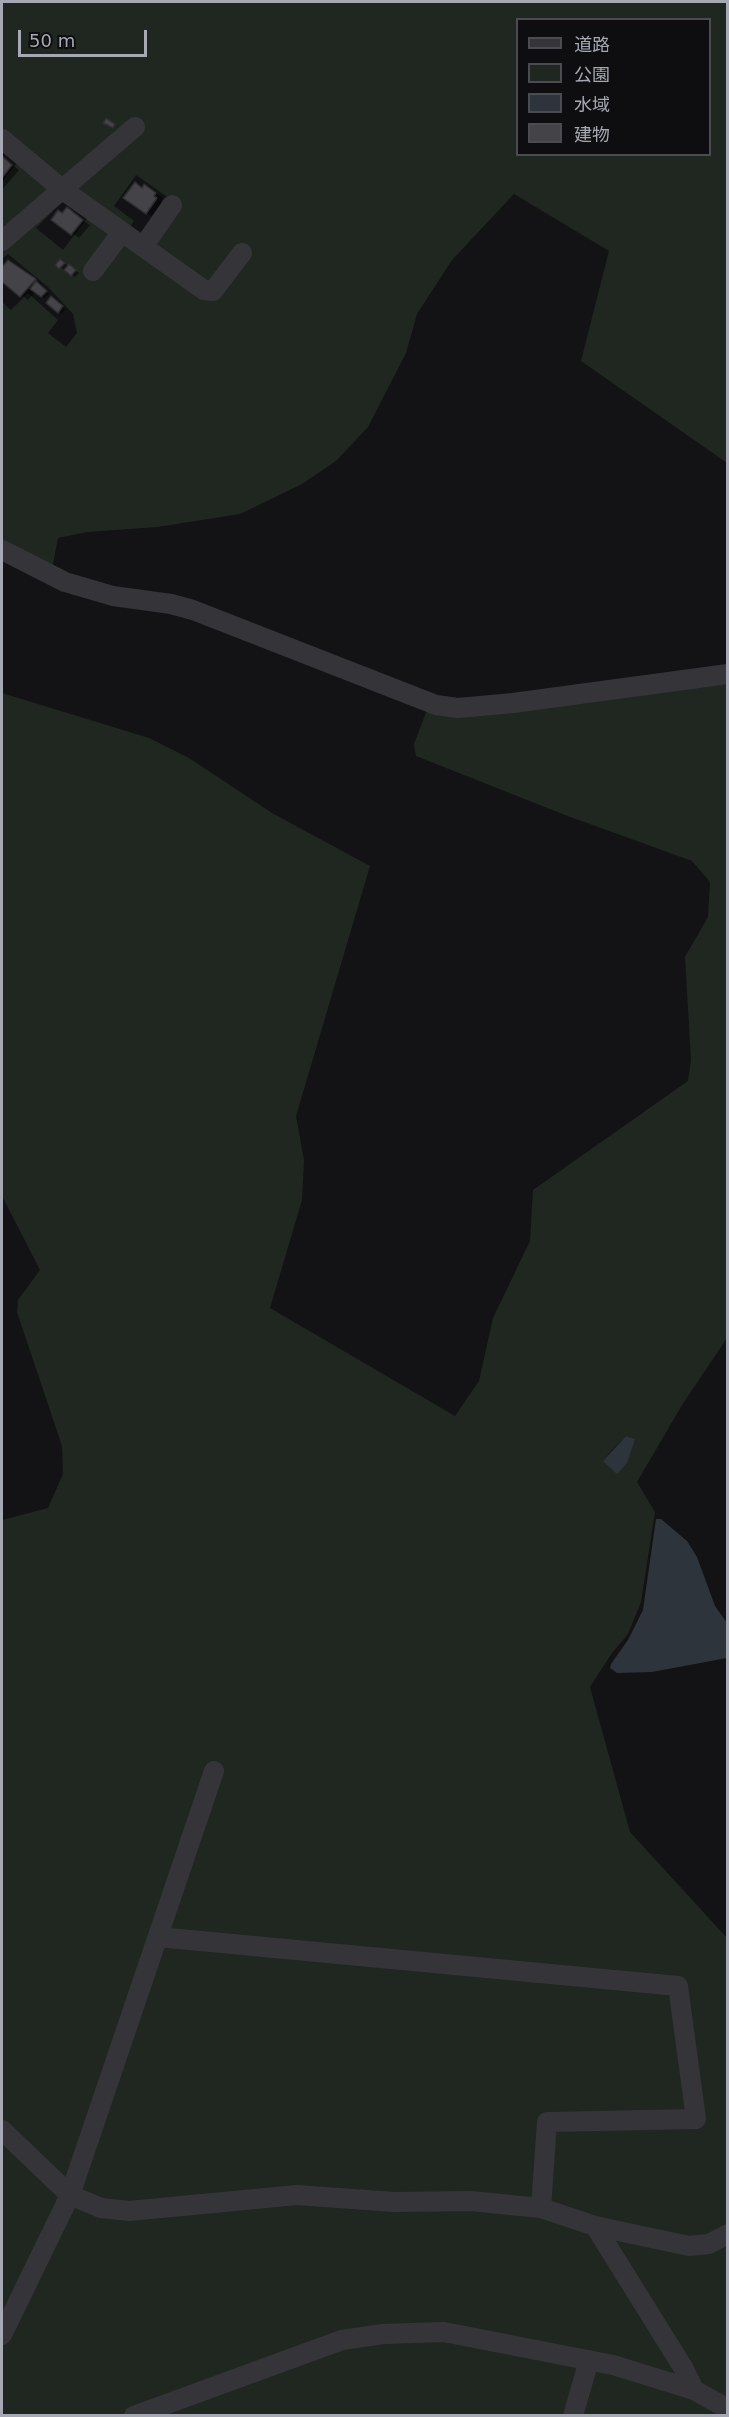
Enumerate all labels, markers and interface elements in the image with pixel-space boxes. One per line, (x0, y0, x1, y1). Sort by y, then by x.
scale bar (21, 18, 150, 56)
legend (516, 18, 711, 156)
text: 50 m (29, 30, 75, 51)
text: 道路 (574, 34, 610, 55)
text: 公園 (574, 64, 610, 85)
text: 水域 (574, 94, 610, 115)
text: 建物 (574, 124, 610, 145)

